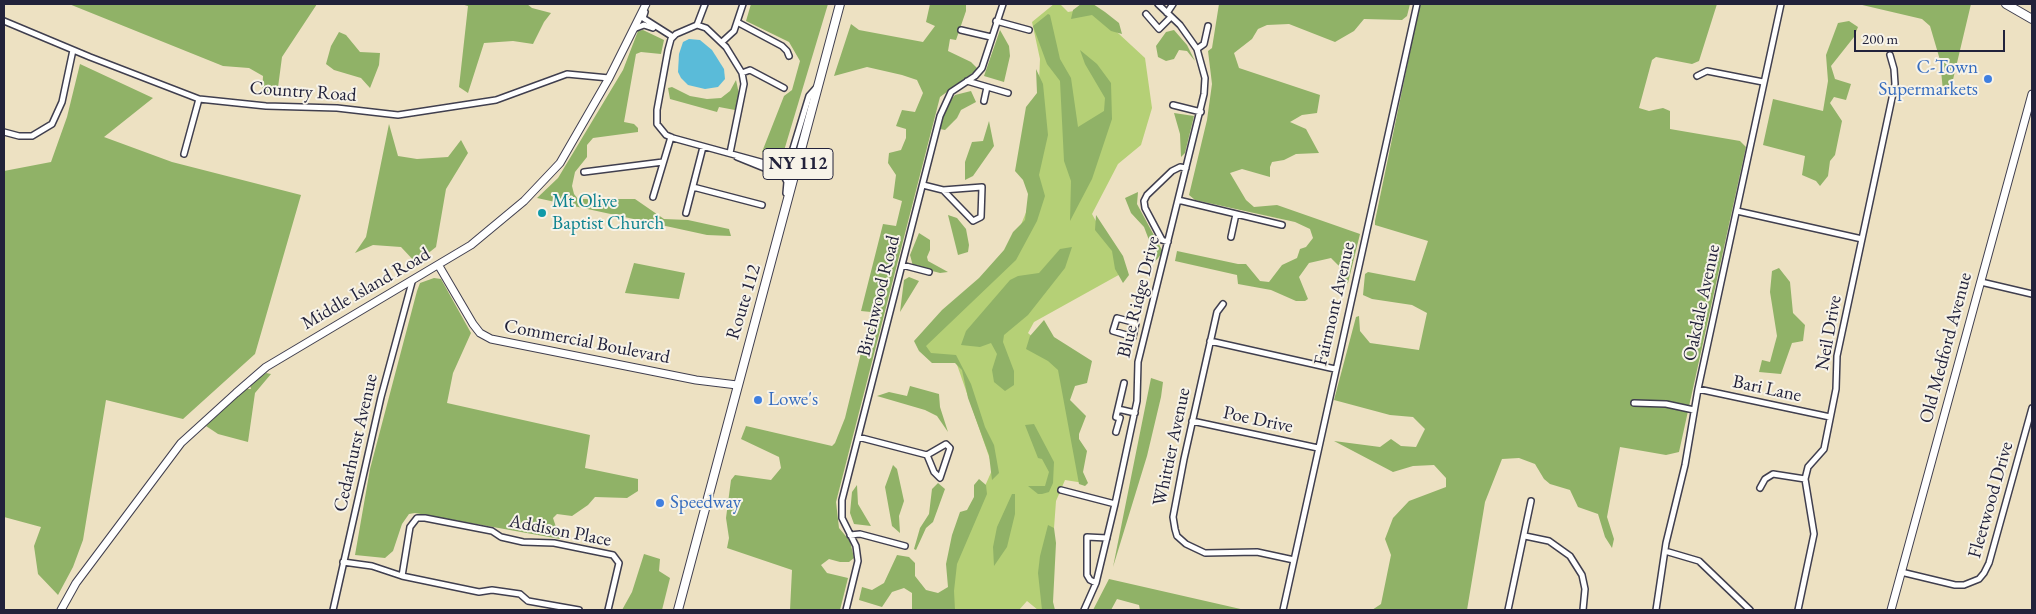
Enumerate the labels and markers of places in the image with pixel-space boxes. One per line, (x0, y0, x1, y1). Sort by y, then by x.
place label: C‑Town Supermarkets (1878, 57, 1978, 101)
marker: C‑Town Supermarkets (1982, 73, 1994, 85)
place label: Mt Olive Baptist Church (552, 191, 664, 235)
marker: Mt Olive Baptist Church (536, 207, 548, 219)
place label: Lowe's (768, 389, 818, 411)
marker: Lowe's (752, 394, 764, 406)
place label: Speedway (670, 492, 741, 514)
marker: Speedway (654, 497, 666, 509)

